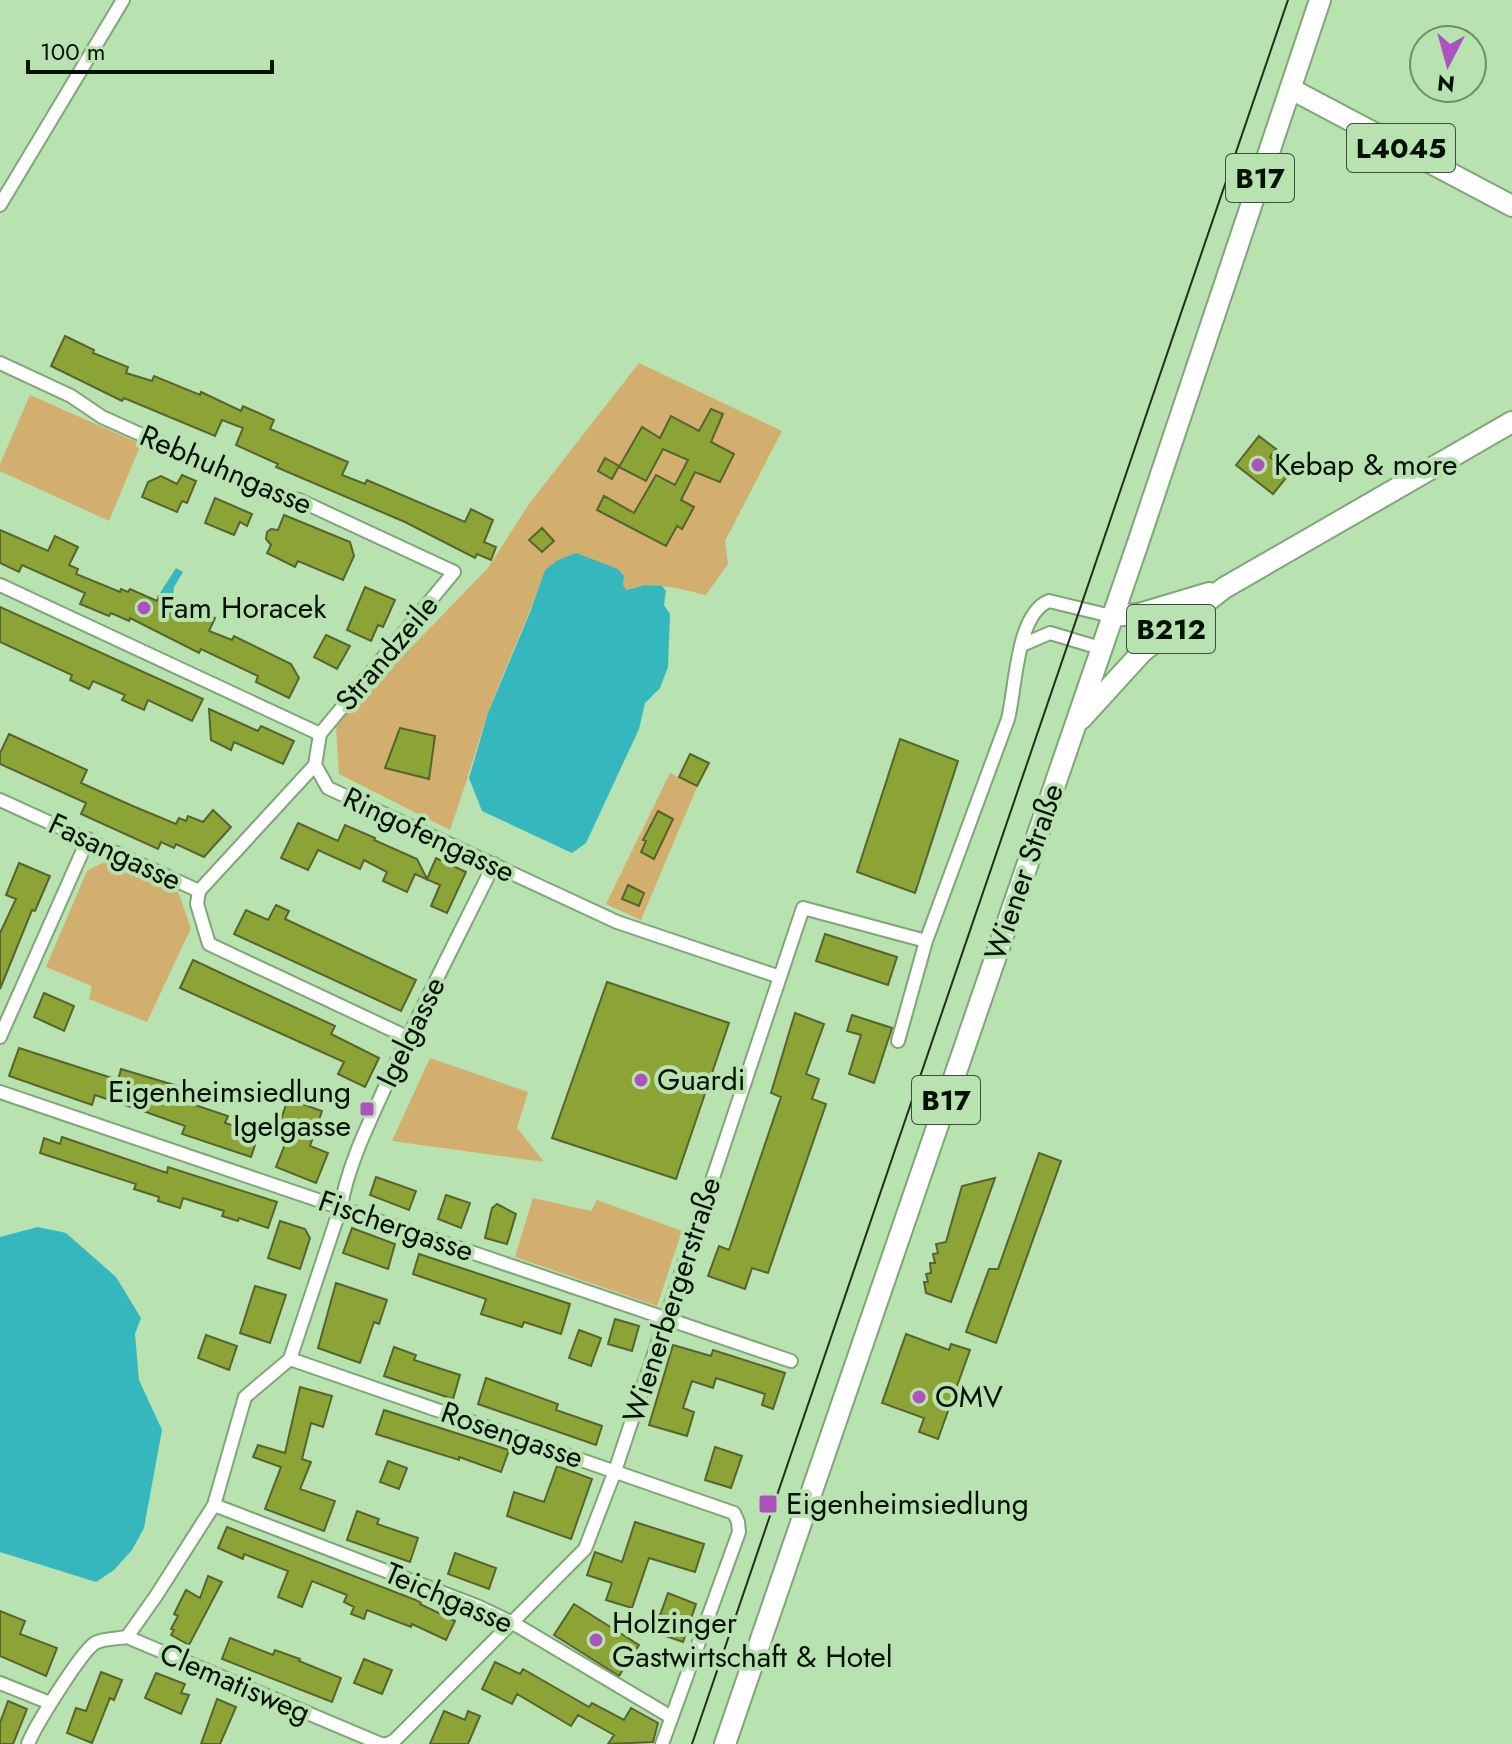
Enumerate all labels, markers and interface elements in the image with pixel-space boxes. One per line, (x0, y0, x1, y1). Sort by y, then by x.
scale bar (28, 24, 272, 74)
north arrow (1408, 24, 1488, 104)
text: 100 m (40, 34, 106, 69)
text: N (1436, 67, 1456, 101)
road number: L4045 (1347, 124, 1455, 172)
road number: B17 (1226, 154, 1294, 202)
street label: Rebhuhngasse (133, 414, 319, 525)
place label: Kebap & more (1274, 443, 1457, 486)
marker: Kebap & more (1249, 456, 1267, 474)
street label: Strandzeile (325, 585, 448, 720)
place label: Fam Horacek (160, 586, 327, 629)
marker: Fam Horacek (135, 599, 153, 617)
road number: B212 (1127, 605, 1215, 653)
street label: Ringofengasse (336, 776, 522, 893)
street label: Wiener Straße (973, 778, 1074, 966)
street label: Fasangasse (42, 802, 189, 901)
street label: Igelgasse (365, 969, 456, 1094)
place label: Guardi (657, 1058, 746, 1101)
place label: Eigenheimsiedlung Igelgasse (108, 1070, 351, 1147)
marker: Guardi (632, 1071, 650, 1089)
road number: B17 (912, 1076, 980, 1124)
marker: Eigenheimsiedlung Igelgasse (358, 1100, 376, 1118)
street label: Wienerbergerstraße (612, 1171, 732, 1428)
street label: Fischergasse (313, 1179, 479, 1272)
place label: OMV (935, 1375, 1003, 1418)
marker: OMV (910, 1388, 928, 1406)
street label: Rosengasse (435, 1390, 589, 1479)
place label: Eigenheimsiedlung (786, 1482, 1029, 1525)
marker: Eigenheimsiedlung (757, 1493, 779, 1515)
street label: Teichgasse (378, 1551, 520, 1644)
place label: Holzinger Gastwirtschaft & Hotel (612, 1601, 893, 1678)
street label: Clematisweg (153, 1631, 317, 1734)
marker: Holzinger Gastwirtschaft & Hotel (587, 1631, 605, 1649)

